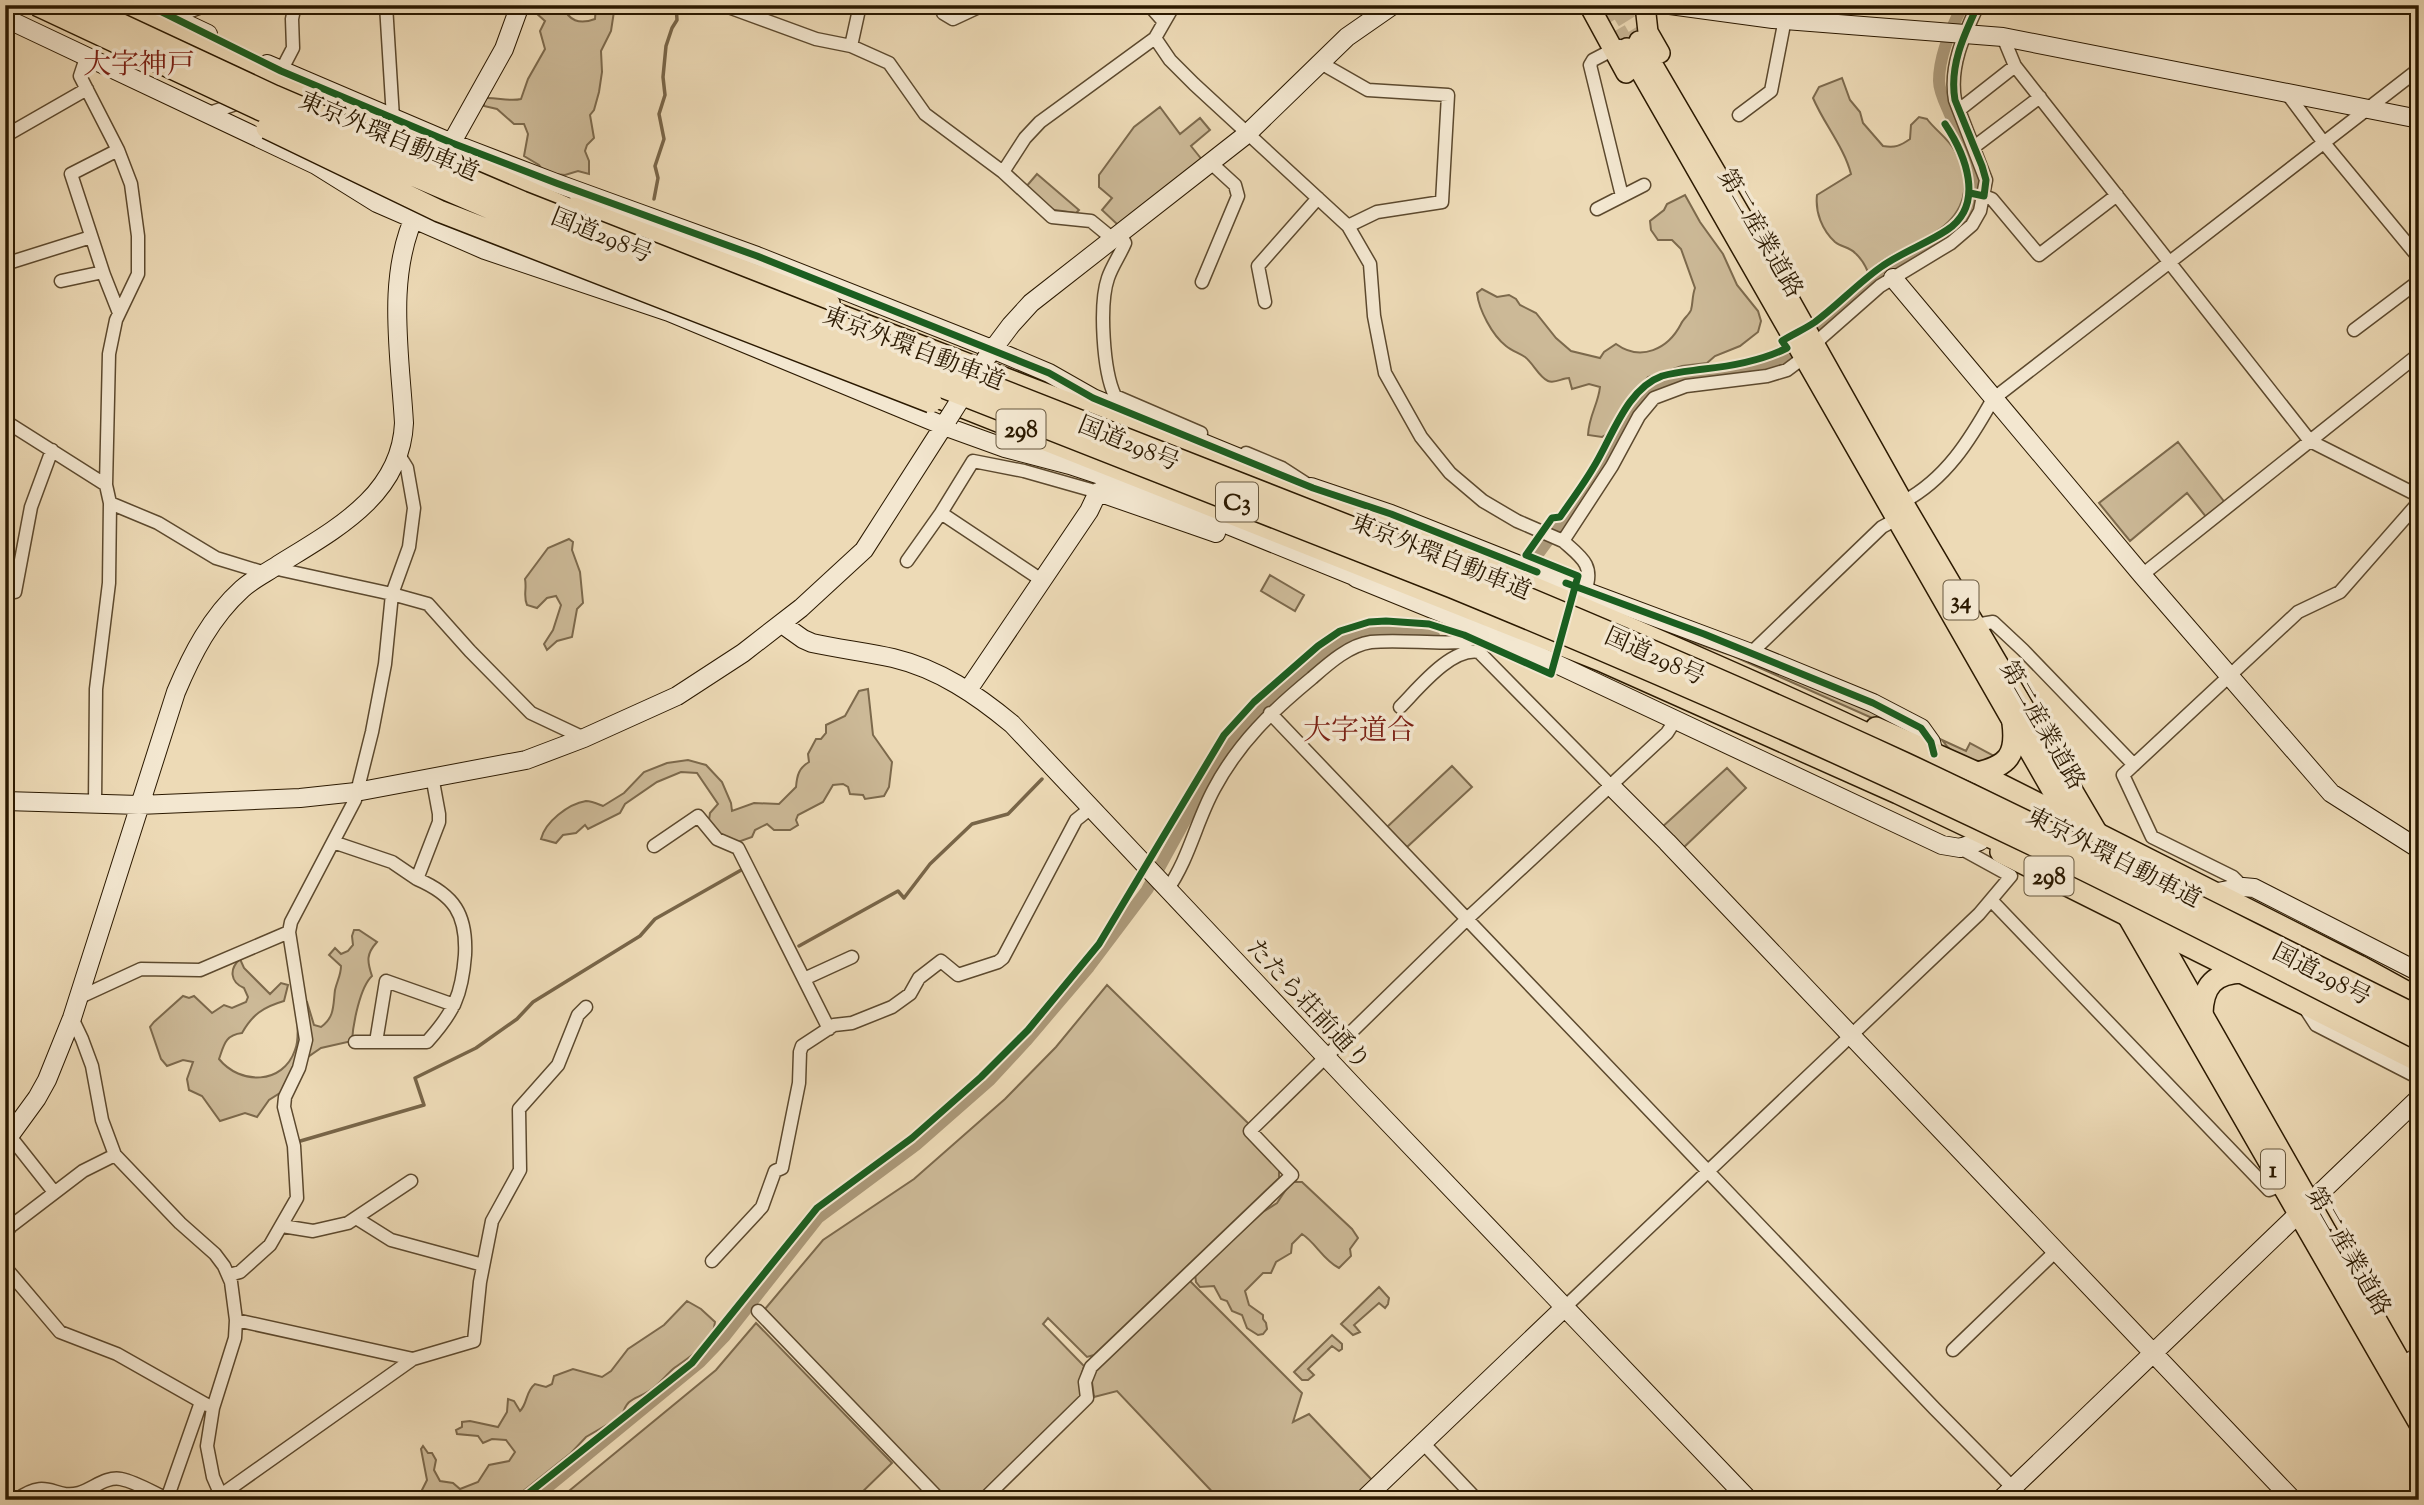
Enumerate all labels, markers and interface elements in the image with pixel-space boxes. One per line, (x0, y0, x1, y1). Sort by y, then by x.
district label: 大字神戸 (83, 46, 195, 86)
street label: 東京外環自動車道 (293, 85, 483, 191)
street label: 第二産業道路 (1709, 163, 1810, 305)
street label: 国道298号 (545, 201, 657, 273)
street label: 東京外環自動車道 (818, 300, 1009, 400)
street label: 国道298号 (1072, 409, 1184, 481)
road number: 298 (996, 410, 1046, 448)
road number: C3 (1216, 482, 1258, 522)
street label: 東京外環自動車道 (1345, 506, 1536, 610)
road number: 34 (1944, 580, 1979, 620)
street label: 国道298号 (1598, 621, 1710, 695)
street label: 第二産業道路 (1991, 655, 2092, 797)
district label: 大字道合 (1303, 712, 1415, 752)
street label: 東京外環自動車道 (2020, 800, 2206, 918)
road number: 298 (2024, 856, 2074, 896)
street label: たたら荘前通り (1238, 932, 1377, 1078)
street label: 国道298号 (2266, 936, 2376, 1015)
road number: 1 (2261, 1150, 2285, 1188)
street label: 第二産業道路 (2297, 1181, 2398, 1323)

